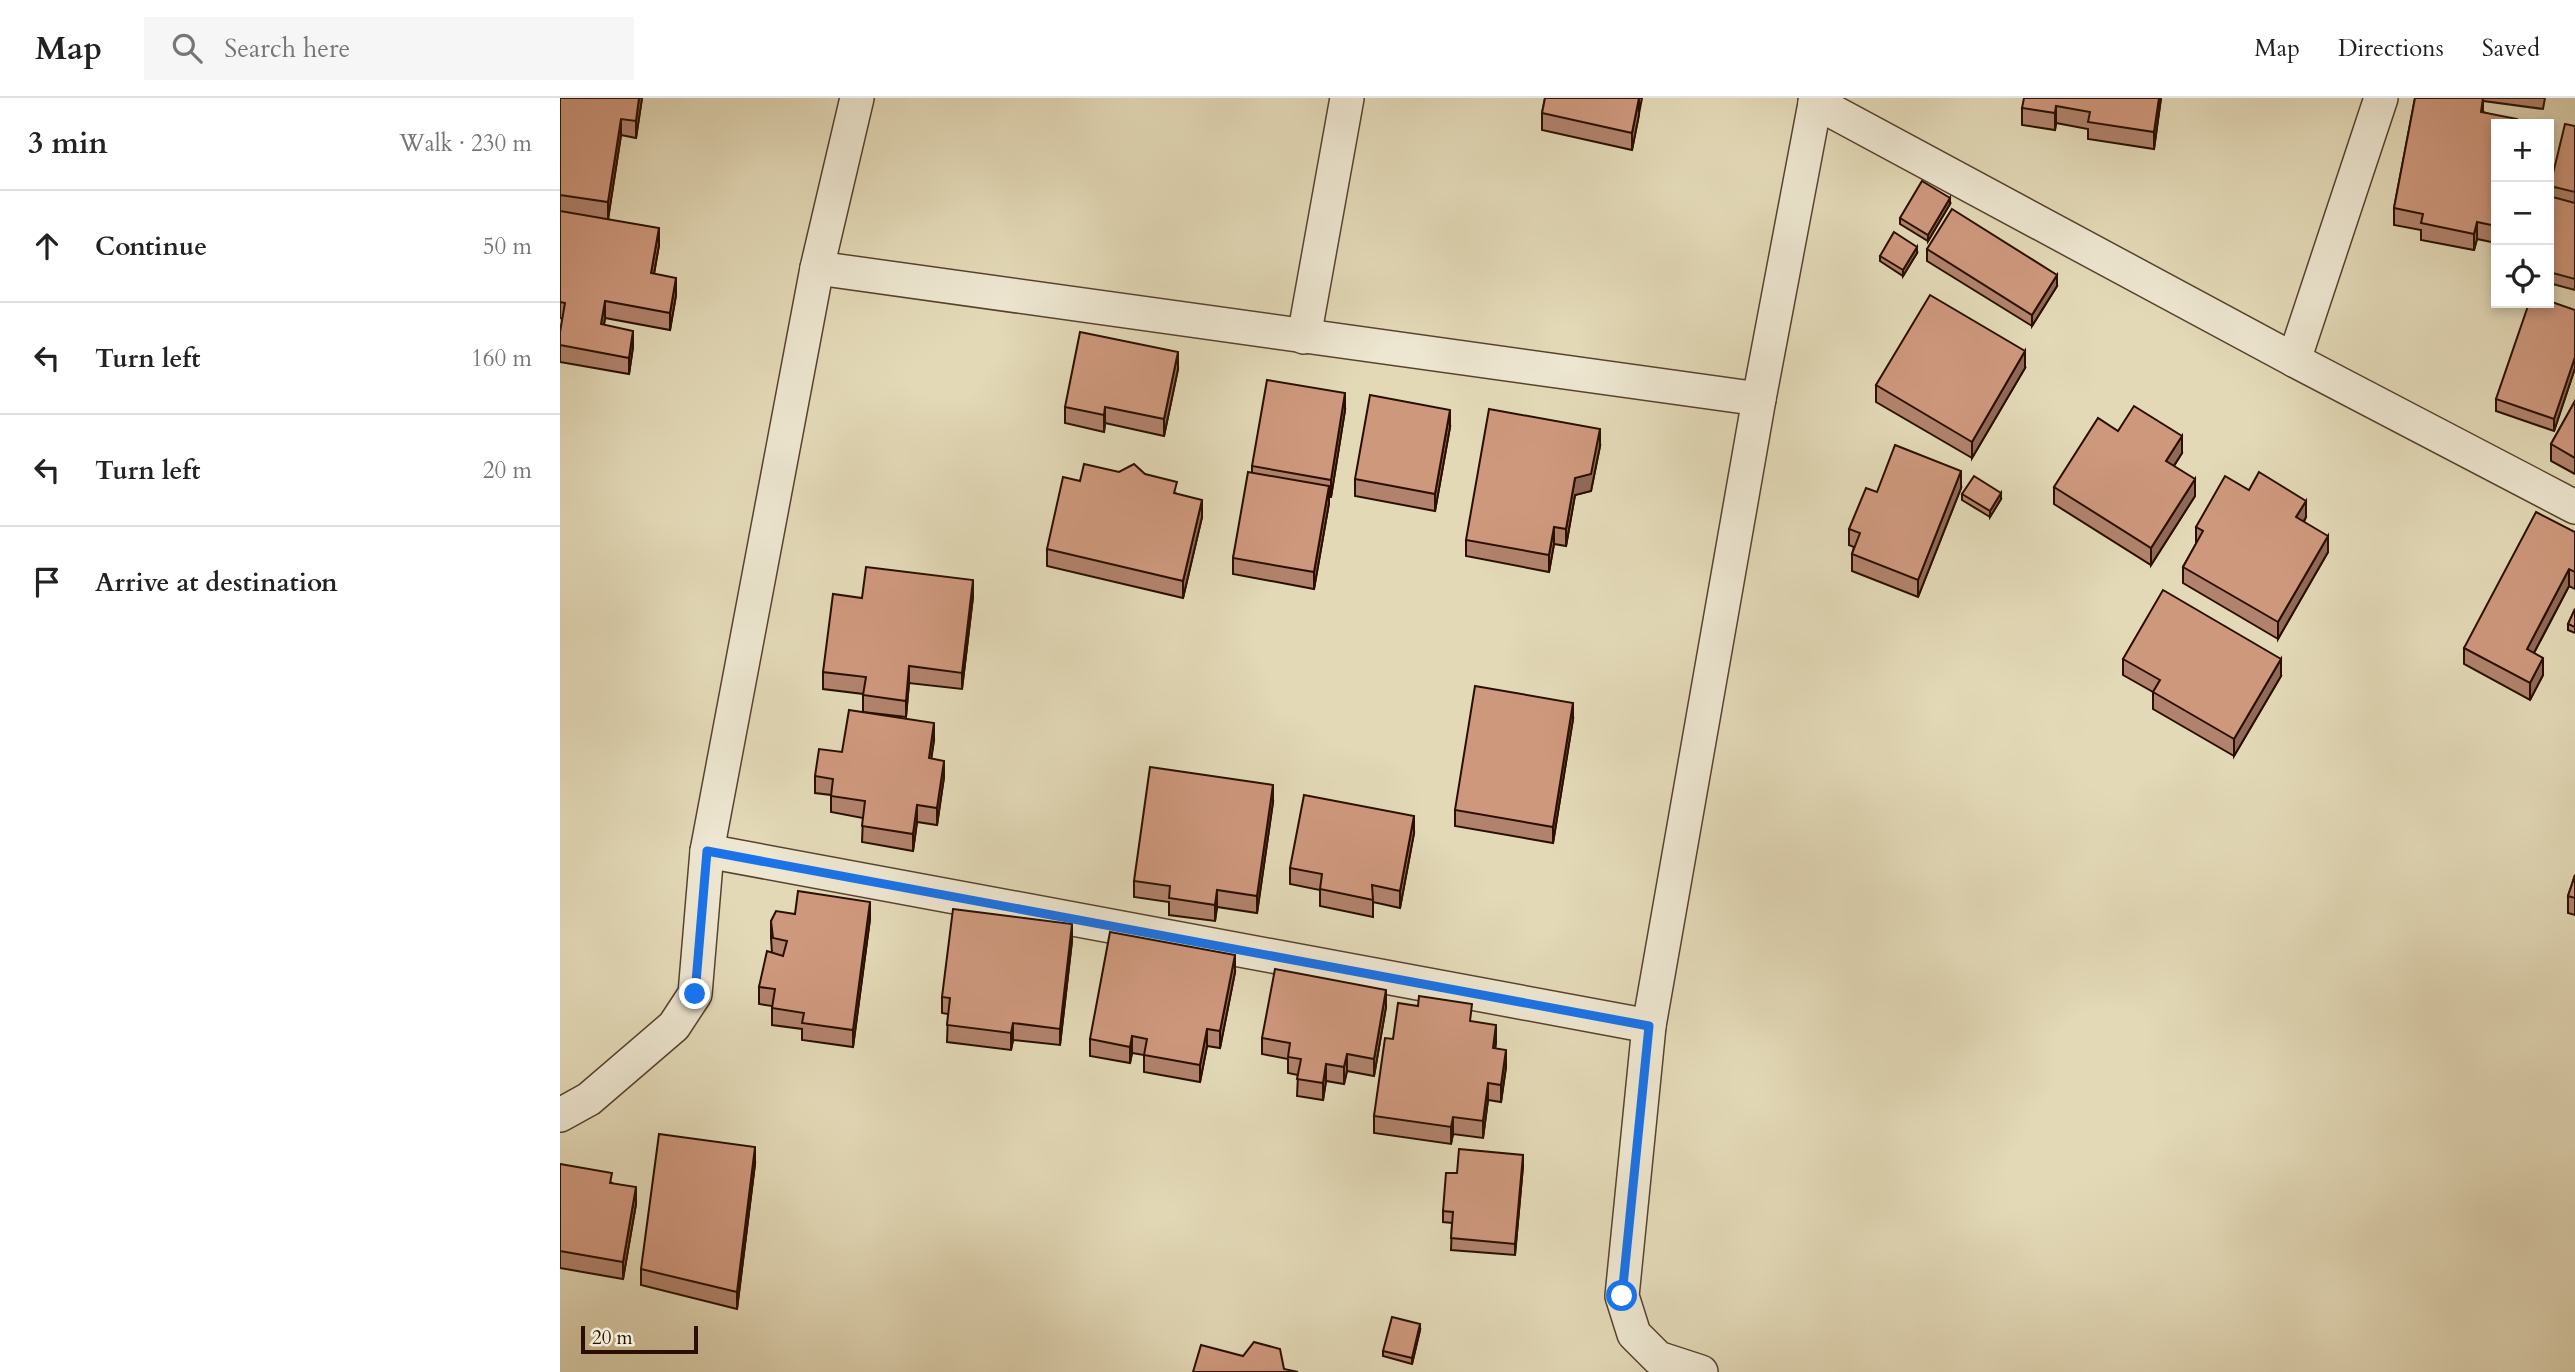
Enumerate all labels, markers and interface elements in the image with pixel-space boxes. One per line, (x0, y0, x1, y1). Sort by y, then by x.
search box (144, 17, 634, 80)
text: Map (35, 26, 102, 71)
icon: search (168, 29, 206, 67)
text: Search here (224, 31, 350, 66)
text: Map (2254, 32, 2300, 65)
text: Directions (2338, 32, 2444, 65)
text: Saved (2482, 32, 2540, 65)
map controls (2491, 119, 2554, 308)
button: + (2491, 119, 2554, 182)
text: 3 min (28, 123, 108, 164)
text: Walk · 230 m (399, 128, 532, 159)
button: − (2491, 182, 2554, 245)
icon: ahead (28, 227, 66, 265)
text: Continue (95, 229, 207, 264)
text: 50 m (483, 231, 532, 262)
button: locate (2491, 245, 2554, 308)
icon: left (28, 339, 66, 377)
text: Turn left (95, 341, 200, 376)
text: 160 m (471, 343, 532, 374)
icon: left (28, 451, 66, 489)
text: Turn left (95, 453, 200, 488)
text: 20 m (483, 455, 532, 486)
icon: arrive (28, 563, 66, 601)
text: Arrive at destination (95, 565, 338, 600)
route end (679, 978, 710, 1009)
route start (1606, 1280, 1637, 1311)
scale bar (581, 1323, 698, 1355)
text: 20 m (592, 1325, 633, 1351)

